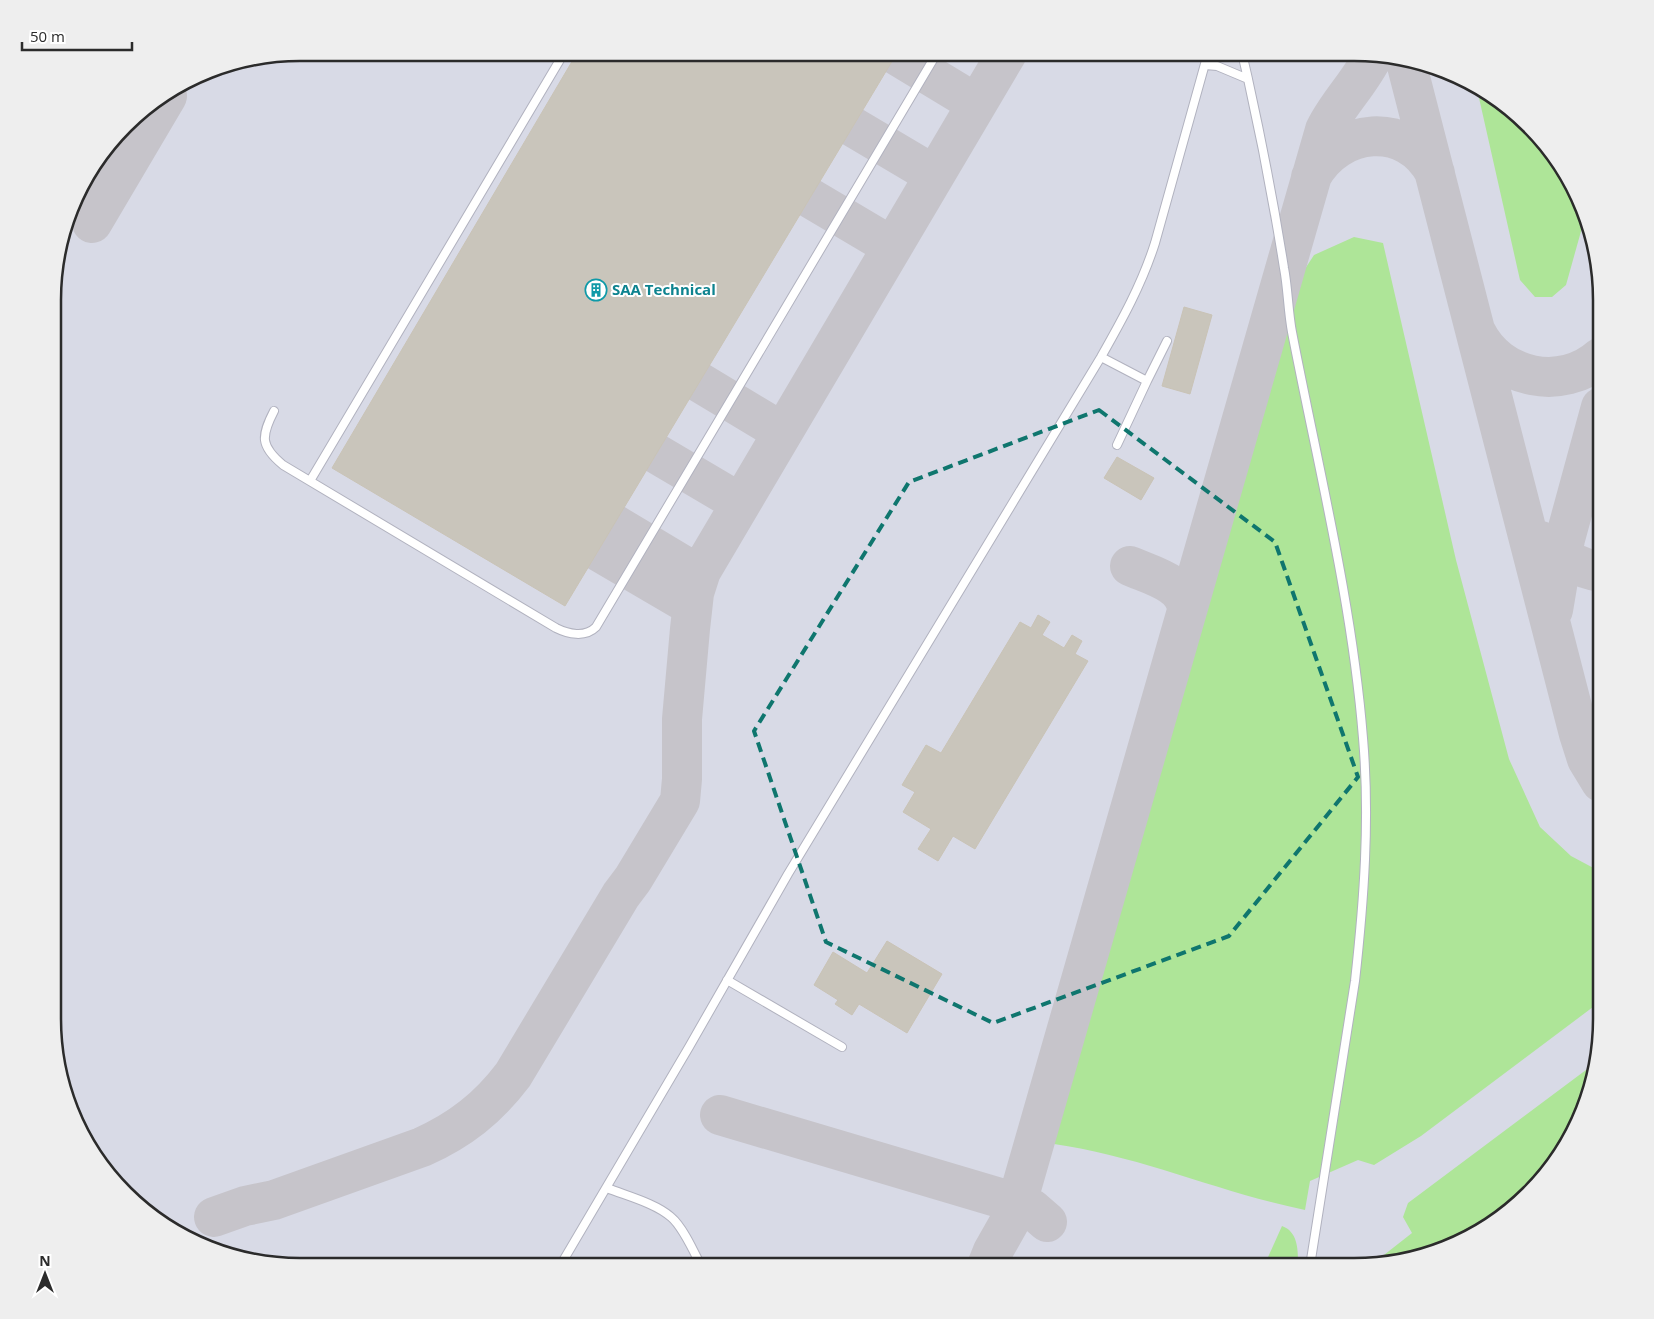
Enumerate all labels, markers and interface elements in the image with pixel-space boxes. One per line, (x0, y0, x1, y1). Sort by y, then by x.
scale bar (22, 20, 132, 52)
text: 50 m (30, 26, 65, 46)
building icon: SAA Technical (584, 278, 608, 302)
place label: SAA Technical (612, 279, 716, 299)
north arrow (20, 1249, 70, 1299)
text: N (39, 1251, 51, 1270)

